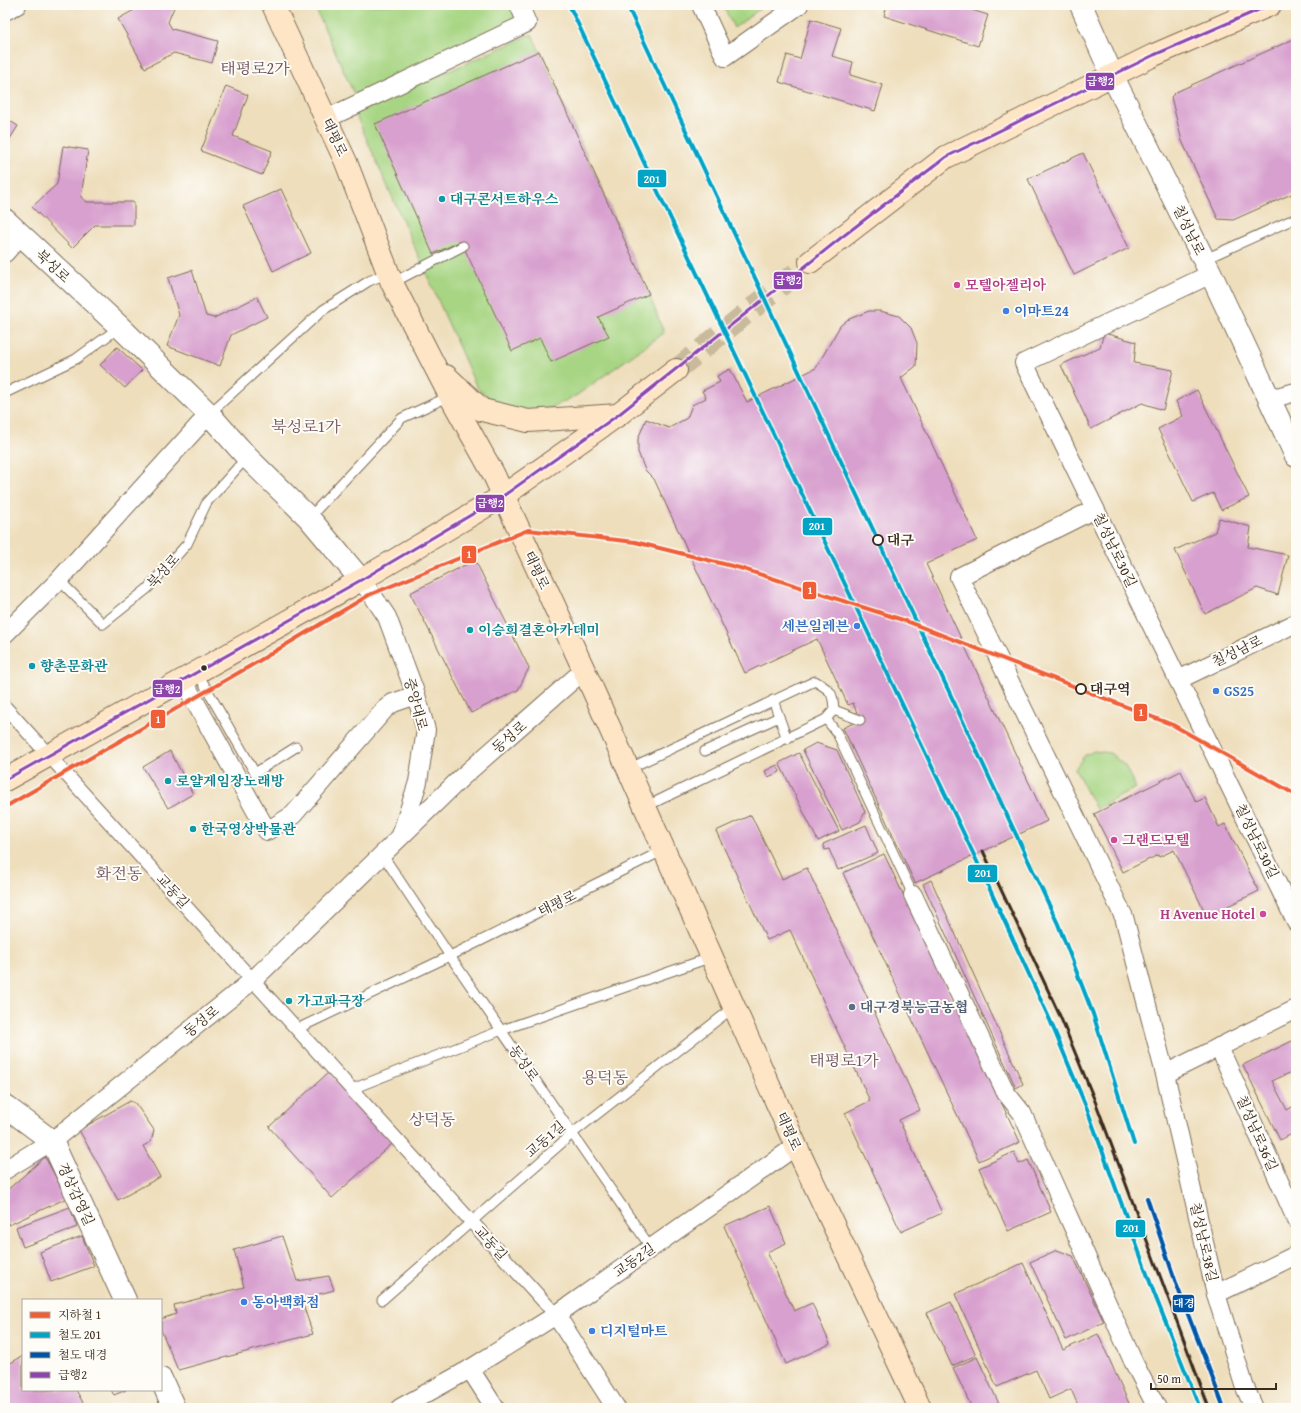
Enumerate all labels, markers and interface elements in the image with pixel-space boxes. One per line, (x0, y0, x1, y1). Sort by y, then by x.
district label: 태평로2가 (220, 56, 290, 80)
line badge: 급행2 (1085, 72, 1115, 91)
text: 급행2 (1087, 73, 1114, 89)
street label: 태평로 (317, 114, 353, 160)
line badge: 201 (637, 169, 667, 188)
text: 201 (643, 171, 661, 187)
place label: 대구콘서트하우스 (450, 189, 559, 209)
marker: 대구콘서트하우스 (437, 194, 447, 204)
street label: 칠성남로 (1168, 201, 1210, 259)
street label: 북성로 (31, 245, 75, 287)
line badge: 급행2 (773, 271, 803, 290)
text: 급행2 (775, 272, 802, 288)
place label: 모텔아젤리아 (965, 275, 1047, 295)
marker: 모텔아젤리아 (952, 280, 962, 290)
place label: 이마트24 (1014, 301, 1069, 321)
marker: 이마트24 (1001, 306, 1011, 316)
district label: 북성로1가 (271, 414, 341, 438)
line badge: 급행2 (475, 494, 505, 513)
text: 급행2 (477, 495, 504, 511)
street label: 칠성남로30길 (1088, 509, 1142, 591)
line badge: 201 (802, 517, 833, 536)
text: 201 (808, 518, 826, 534)
place label: 대구 (887, 530, 915, 550)
marker: 대구 (872, 534, 884, 546)
line badge: 1 (461, 545, 477, 564)
text: 1 (466, 546, 472, 562)
street label: 태평로 (519, 547, 555, 593)
street label: 북성로 (142, 549, 184, 593)
line badge: 1 (802, 581, 817, 600)
text: 1 (807, 582, 813, 598)
place label: 세븐일레븐 (781, 616, 849, 636)
place label: 이승희결혼아카데미 (478, 620, 600, 640)
marker: 세븐일레븐 (852, 621, 862, 631)
marker: 이승희결혼아카데미 (465, 625, 475, 635)
street label: 칠성남로 (1208, 630, 1266, 672)
place label: 향촌문화관 (40, 656, 108, 676)
marker: 향촌문화관 (27, 661, 37, 671)
unlabelled marker (199, 663, 209, 673)
street label: 중앙대로 (399, 675, 433, 733)
line badge: 급행2 (152, 679, 183, 698)
place label: 대구역 (1090, 679, 1131, 699)
text: 급행2 (154, 681, 181, 697)
place label: GS25 (1224, 681, 1254, 701)
marker: 대구역 (1075, 683, 1087, 695)
marker: GS25 (1211, 686, 1221, 696)
line badge: 1 (1133, 703, 1148, 722)
text: 1 (1138, 704, 1144, 720)
line badge: 1 (150, 709, 166, 729)
text: 1 (155, 711, 161, 727)
street label: 동성로 (487, 716, 531, 758)
place label: 로얄게임장노래방 (176, 771, 285, 791)
marker: 로얄게임장노래방 (163, 776, 173, 786)
street label: 칠성남로30길 (1230, 800, 1284, 882)
place label: 한국영상박물관 (201, 819, 296, 839)
marker: 한국영상박물관 (188, 824, 198, 834)
place label: 그랜드모텔 (1122, 830, 1190, 850)
marker: 그랜드모텔 (1109, 835, 1119, 845)
district label: 화전동 (96, 861, 143, 885)
line badge: 201 (967, 864, 998, 883)
text: 201 (974, 865, 992, 881)
street label: 교동길 (152, 869, 194, 913)
street label: 태평로 (534, 885, 580, 921)
place label: H Avenue Hotel (1160, 904, 1256, 924)
marker: H Avenue Hotel (1258, 909, 1268, 919)
place label: 가고파극장 (297, 991, 365, 1011)
marker: 가고파극장 (284, 996, 294, 1006)
place label: 대구경북능금농협 (860, 997, 968, 1017)
street label: 동성로 (179, 1000, 223, 1042)
marker: 대구경북능금농협 (847, 1002, 857, 1012)
street label: 동성로 (504, 1041, 544, 1086)
district label: 태평로1가 (809, 1048, 879, 1072)
district label: 용덕동 (582, 1065, 629, 1089)
street label: 칠성남로36길 (1231, 1092, 1283, 1174)
district label: 상덕동 (409, 1107, 456, 1131)
street label: 태평로 (772, 1108, 807, 1154)
street label: 교동1길 (521, 1116, 569, 1162)
street label: 경상감영길 (53, 1159, 99, 1229)
street label: 칠성남로38길 (1185, 1200, 1223, 1284)
line badge: 201 (1115, 1219, 1146, 1238)
text: 201 (1122, 1220, 1140, 1236)
street label: 교동길 (470, 1221, 512, 1265)
street label: 교동2길 (609, 1238, 659, 1282)
place label: 동아백화점 (252, 1292, 320, 1312)
line badge: 대경 (1172, 1294, 1195, 1313)
text: 대경 (1173, 1295, 1195, 1311)
marker: 동아백화점 (239, 1297, 249, 1307)
legend (22, 1299, 162, 1391)
text: 지하철 1 (58, 1306, 101, 1323)
place label: 디지털마트 (600, 1321, 668, 1341)
text: 철도 201 (58, 1326, 101, 1343)
marker: 디지털마트 (587, 1326, 597, 1336)
text: 철도 대경 (58, 1346, 107, 1363)
scale bar (1151, 1365, 1276, 1391)
text: 급행2 (58, 1366, 87, 1383)
text: 50 m (1157, 1370, 1181, 1387)

